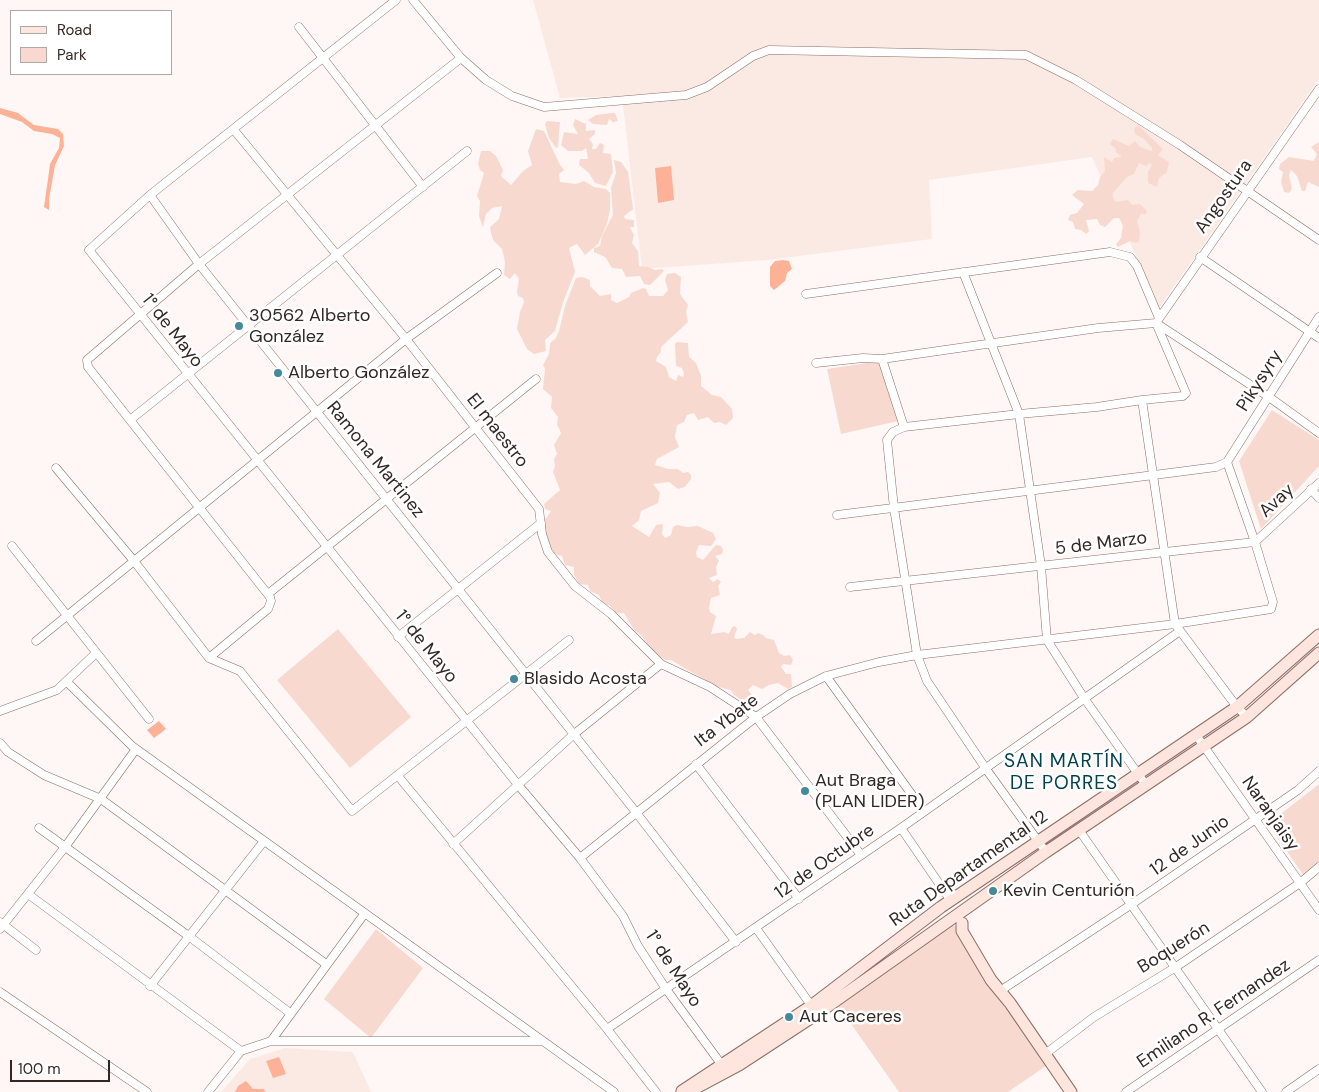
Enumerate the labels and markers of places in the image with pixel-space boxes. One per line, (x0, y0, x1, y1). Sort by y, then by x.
place label: 30562 Alberto González (249, 305, 371, 348)
marker: 30562 Alberto González (233, 320, 245, 332)
place label: Alberto González (288, 362, 430, 384)
marker: Alberto González (272, 367, 284, 379)
place label: Blasido Acosta (524, 668, 647, 690)
marker: Blasido Acosta (508, 673, 520, 685)
place label: Aut Braga (PLAN LIDER) (815, 770, 924, 812)
marker: Aut Braga (PLAN LIDER) (799, 785, 811, 797)
place label: Kevin Centurión (1003, 880, 1135, 902)
marker: Kevin Centurión (987, 885, 999, 897)
place label: Aut Caceres (799, 1006, 902, 1028)
marker: Aut Caceres (783, 1011, 795, 1023)

